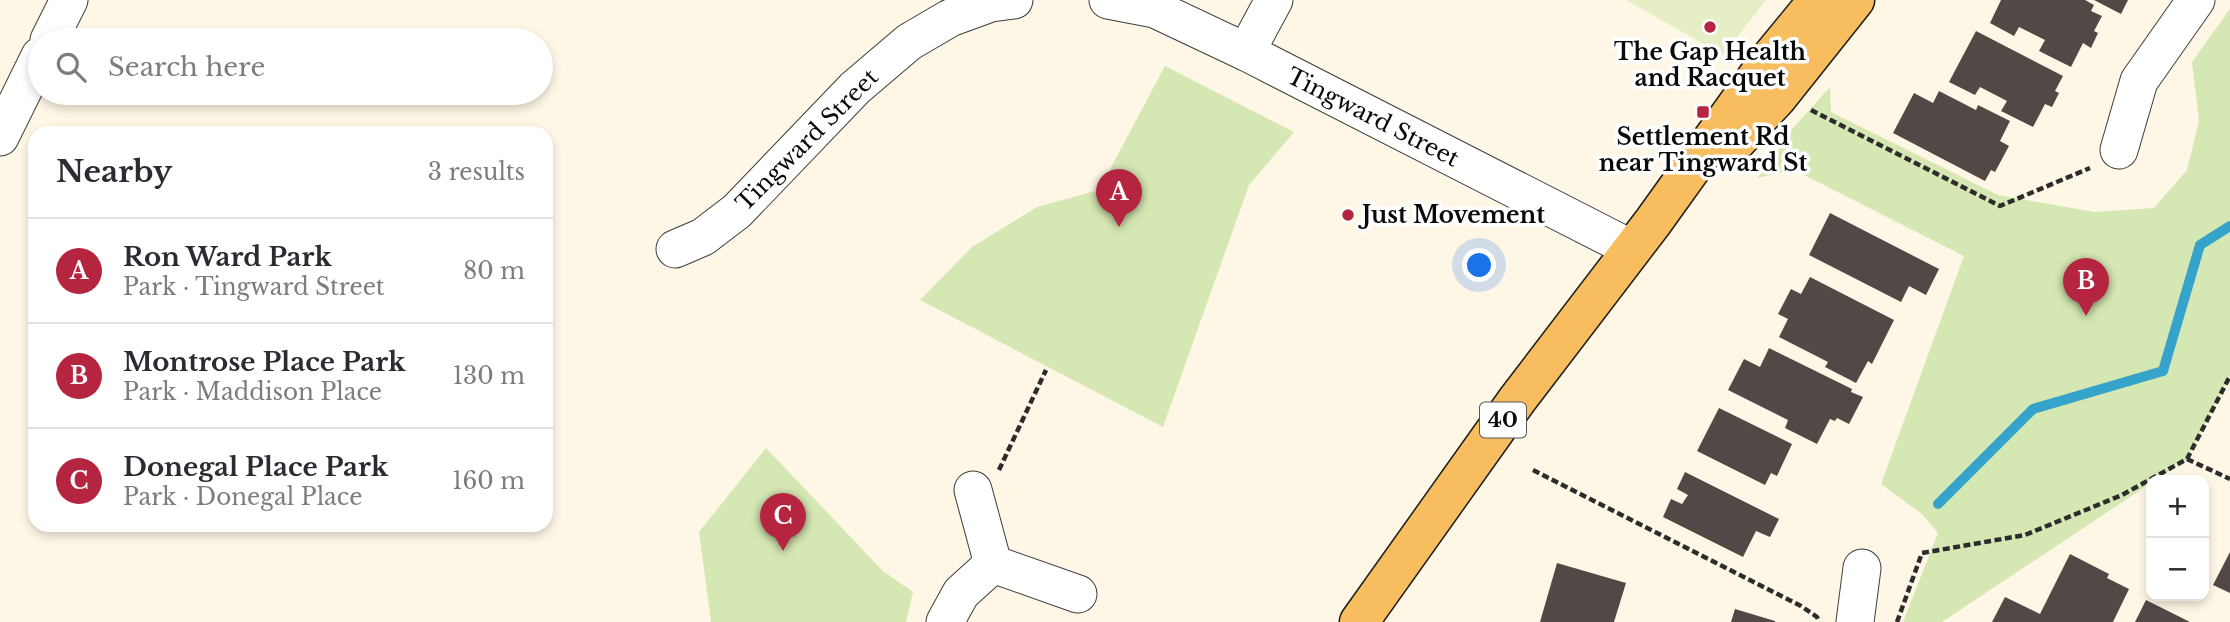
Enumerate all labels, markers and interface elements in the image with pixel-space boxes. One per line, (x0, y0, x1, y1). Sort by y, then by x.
marker: The Gap Health and Racquet (1702, 19, 1718, 35)
search box (28, 28, 553, 105)
place label: The Gap Health and Racquet (1614, 38, 1806, 92)
icon: search (52, 48, 90, 86)
text: Search here (108, 51, 265, 83)
street label: Tingward Street (1282, 62, 1464, 173)
street label: Tingward Street (730, 63, 884, 217)
marker: Settlement Rd near Tingward St (1695, 104, 1711, 120)
place label: Settlement Rd near Tingward St (1599, 123, 1807, 177)
text: Nearby (56, 153, 172, 190)
text: 3 results (428, 158, 525, 186)
pin: A (1096, 169, 1142, 227)
place label: Just Movement (1358, 201, 1545, 229)
marker: Just Movement (1340, 207, 1356, 223)
text: Ron Ward Park (123, 241, 332, 273)
your location (1462, 248, 1496, 282)
text: A (70, 257, 88, 285)
text: 80 m (463, 257, 525, 285)
pin: B (2063, 258, 2109, 316)
text: Park · Tingward Street (123, 273, 385, 301)
text: Montrose Place Park (123, 346, 406, 378)
text: B (70, 362, 88, 390)
text: 130 m (453, 362, 525, 390)
text: Park · Maddison Place (123, 378, 382, 406)
road number: 40 (1480, 402, 1526, 438)
text: Donegal Place Park (123, 451, 388, 483)
text: C (70, 467, 88, 495)
text: 160 m (452, 467, 525, 495)
map controls (2146, 475, 2209, 601)
button: + (2146, 475, 2209, 538)
text: Park · Donegal Place (123, 483, 362, 511)
pin: C (760, 493, 806, 551)
button: − (2146, 538, 2209, 601)

